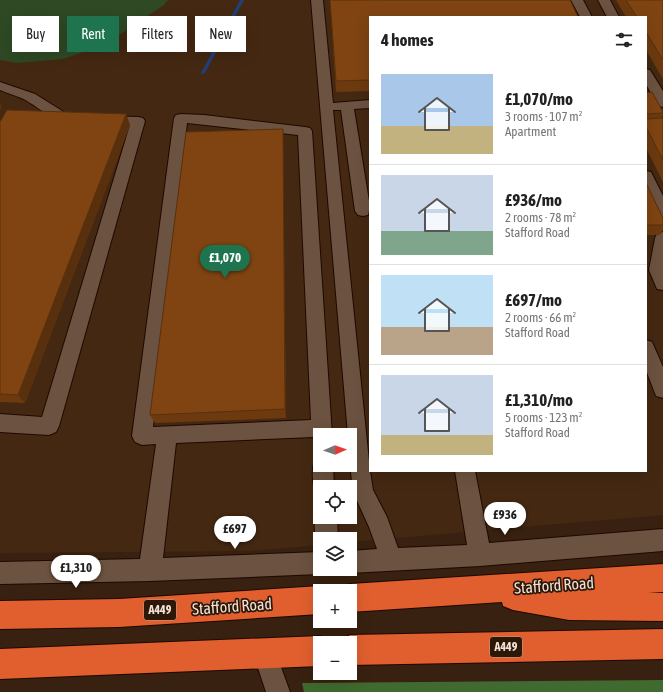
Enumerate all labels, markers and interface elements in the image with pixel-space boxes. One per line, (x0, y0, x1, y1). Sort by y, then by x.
chip: Buy (12, 16, 59, 52)
chip: Rent (67, 16, 119, 52)
chip: Filters (127, 16, 187, 52)
chip: New (195, 16, 246, 52)
icon: filters (613, 29, 635, 51)
text: 4 homes (381, 30, 434, 50)
text: £1,070/mo (505, 89, 573, 109)
icon: home (413, 90, 461, 138)
text: 3 rooms · 107 m² (505, 109, 582, 124)
text: Apartment (505, 124, 556, 139)
text: £936/mo (505, 190, 562, 210)
icon: home (413, 191, 461, 239)
text: 2 rooms · 78 m² (505, 210, 576, 225)
text: Stafford Road (505, 225, 570, 240)
pin: £1,070 (192, 245, 258, 279)
text: £1,070 (209, 250, 241, 265)
text: £697/mo (505, 290, 562, 310)
icon: home (413, 291, 461, 339)
text: 2 rooms · 66 m² (505, 310, 576, 325)
text: Stafford Road (505, 325, 570, 340)
text: £1,310/mo (505, 390, 573, 410)
icon: home (413, 391, 461, 439)
text: 5 rooms · 123 m² (505, 410, 582, 425)
text: Stafford Road (505, 425, 570, 440)
north arrow (313, 428, 357, 472)
map controls (313, 428, 357, 680)
button: locate (313, 480, 357, 524)
pin: £936 (481, 502, 529, 536)
text: £936 (493, 507, 517, 522)
pin: £697 (211, 516, 259, 550)
text: £697 (223, 521, 247, 536)
button: layers (313, 532, 357, 576)
pin: £1,310 (43, 555, 109, 589)
text: £1,310 (60, 560, 92, 575)
street label: Stafford Road (513, 573, 595, 597)
button: + (313, 584, 357, 628)
street label: Stafford Road (191, 594, 273, 618)
road number: A449 (144, 600, 176, 620)
button: − (313, 636, 357, 680)
road number: A449 (490, 637, 522, 657)

